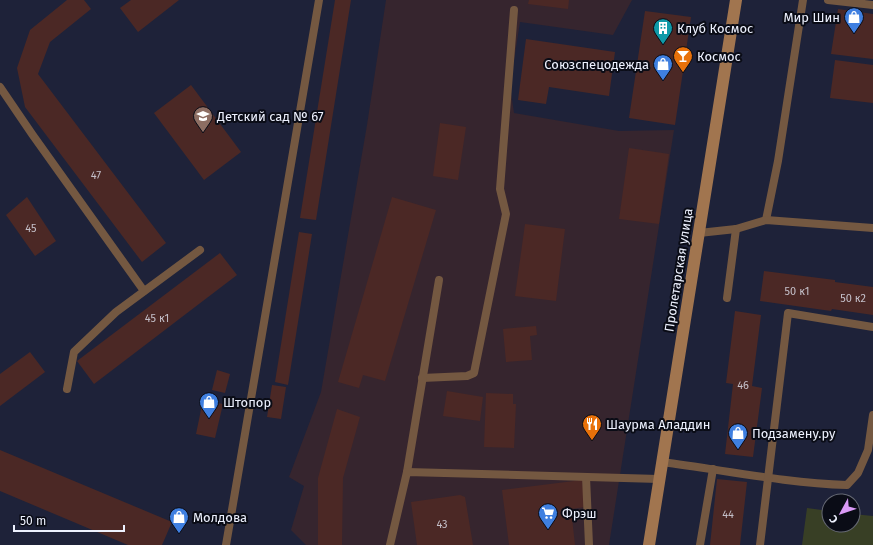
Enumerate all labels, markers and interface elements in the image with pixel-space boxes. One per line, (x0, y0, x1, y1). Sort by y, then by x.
shop icon: Мир Шин (843, 6, 865, 34)
place label: Мир Шин (783, 10, 840, 25)
building icon: Клуб Космос (652, 17, 674, 45)
place label: Клуб Космос (677, 21, 753, 36)
bar icon: Космос (672, 45, 694, 73)
place label: Космос (697, 49, 741, 64)
shop icon: Союзспецодежда (652, 53, 674, 81)
place label: Союзспецодежда (544, 57, 649, 72)
school or university icon: Детский сад № 67 (192, 105, 214, 133)
place label: Детский сад № 67 (216, 109, 324, 124)
house number: 47 (91, 169, 101, 182)
street label: Пролетарская улица (661, 207, 696, 333)
house number: 45 (25, 222, 37, 235)
house number: 50 к1 (785, 285, 809, 298)
house number: 50 к2 (840, 292, 866, 305)
house number: 45 к1 (145, 312, 169, 325)
house number: 46 (737, 379, 749, 392)
shop icon: Штопор (198, 391, 220, 419)
place label: Штопор (223, 395, 271, 410)
restaurant icon: Шаурма Аладдин (581, 413, 603, 441)
place label: Шаурма Аладдин (606, 417, 710, 432)
shop icon: Подзамену.ру (727, 422, 749, 450)
place label: Подзамену.ру (752, 426, 836, 441)
north arrow (821, 493, 861, 533)
supermarket icon: Фрэш (537, 502, 559, 530)
shop icon: Молдова (168, 506, 190, 534)
place label: Фрэш (562, 506, 597, 521)
scale bar (14, 507, 124, 533)
house number: 44 (722, 508, 734, 521)
place label: Молдова (193, 510, 247, 525)
text: С (826, 512, 841, 526)
text: 50 m (20, 514, 46, 528)
house number: 43 (436, 518, 448, 531)

